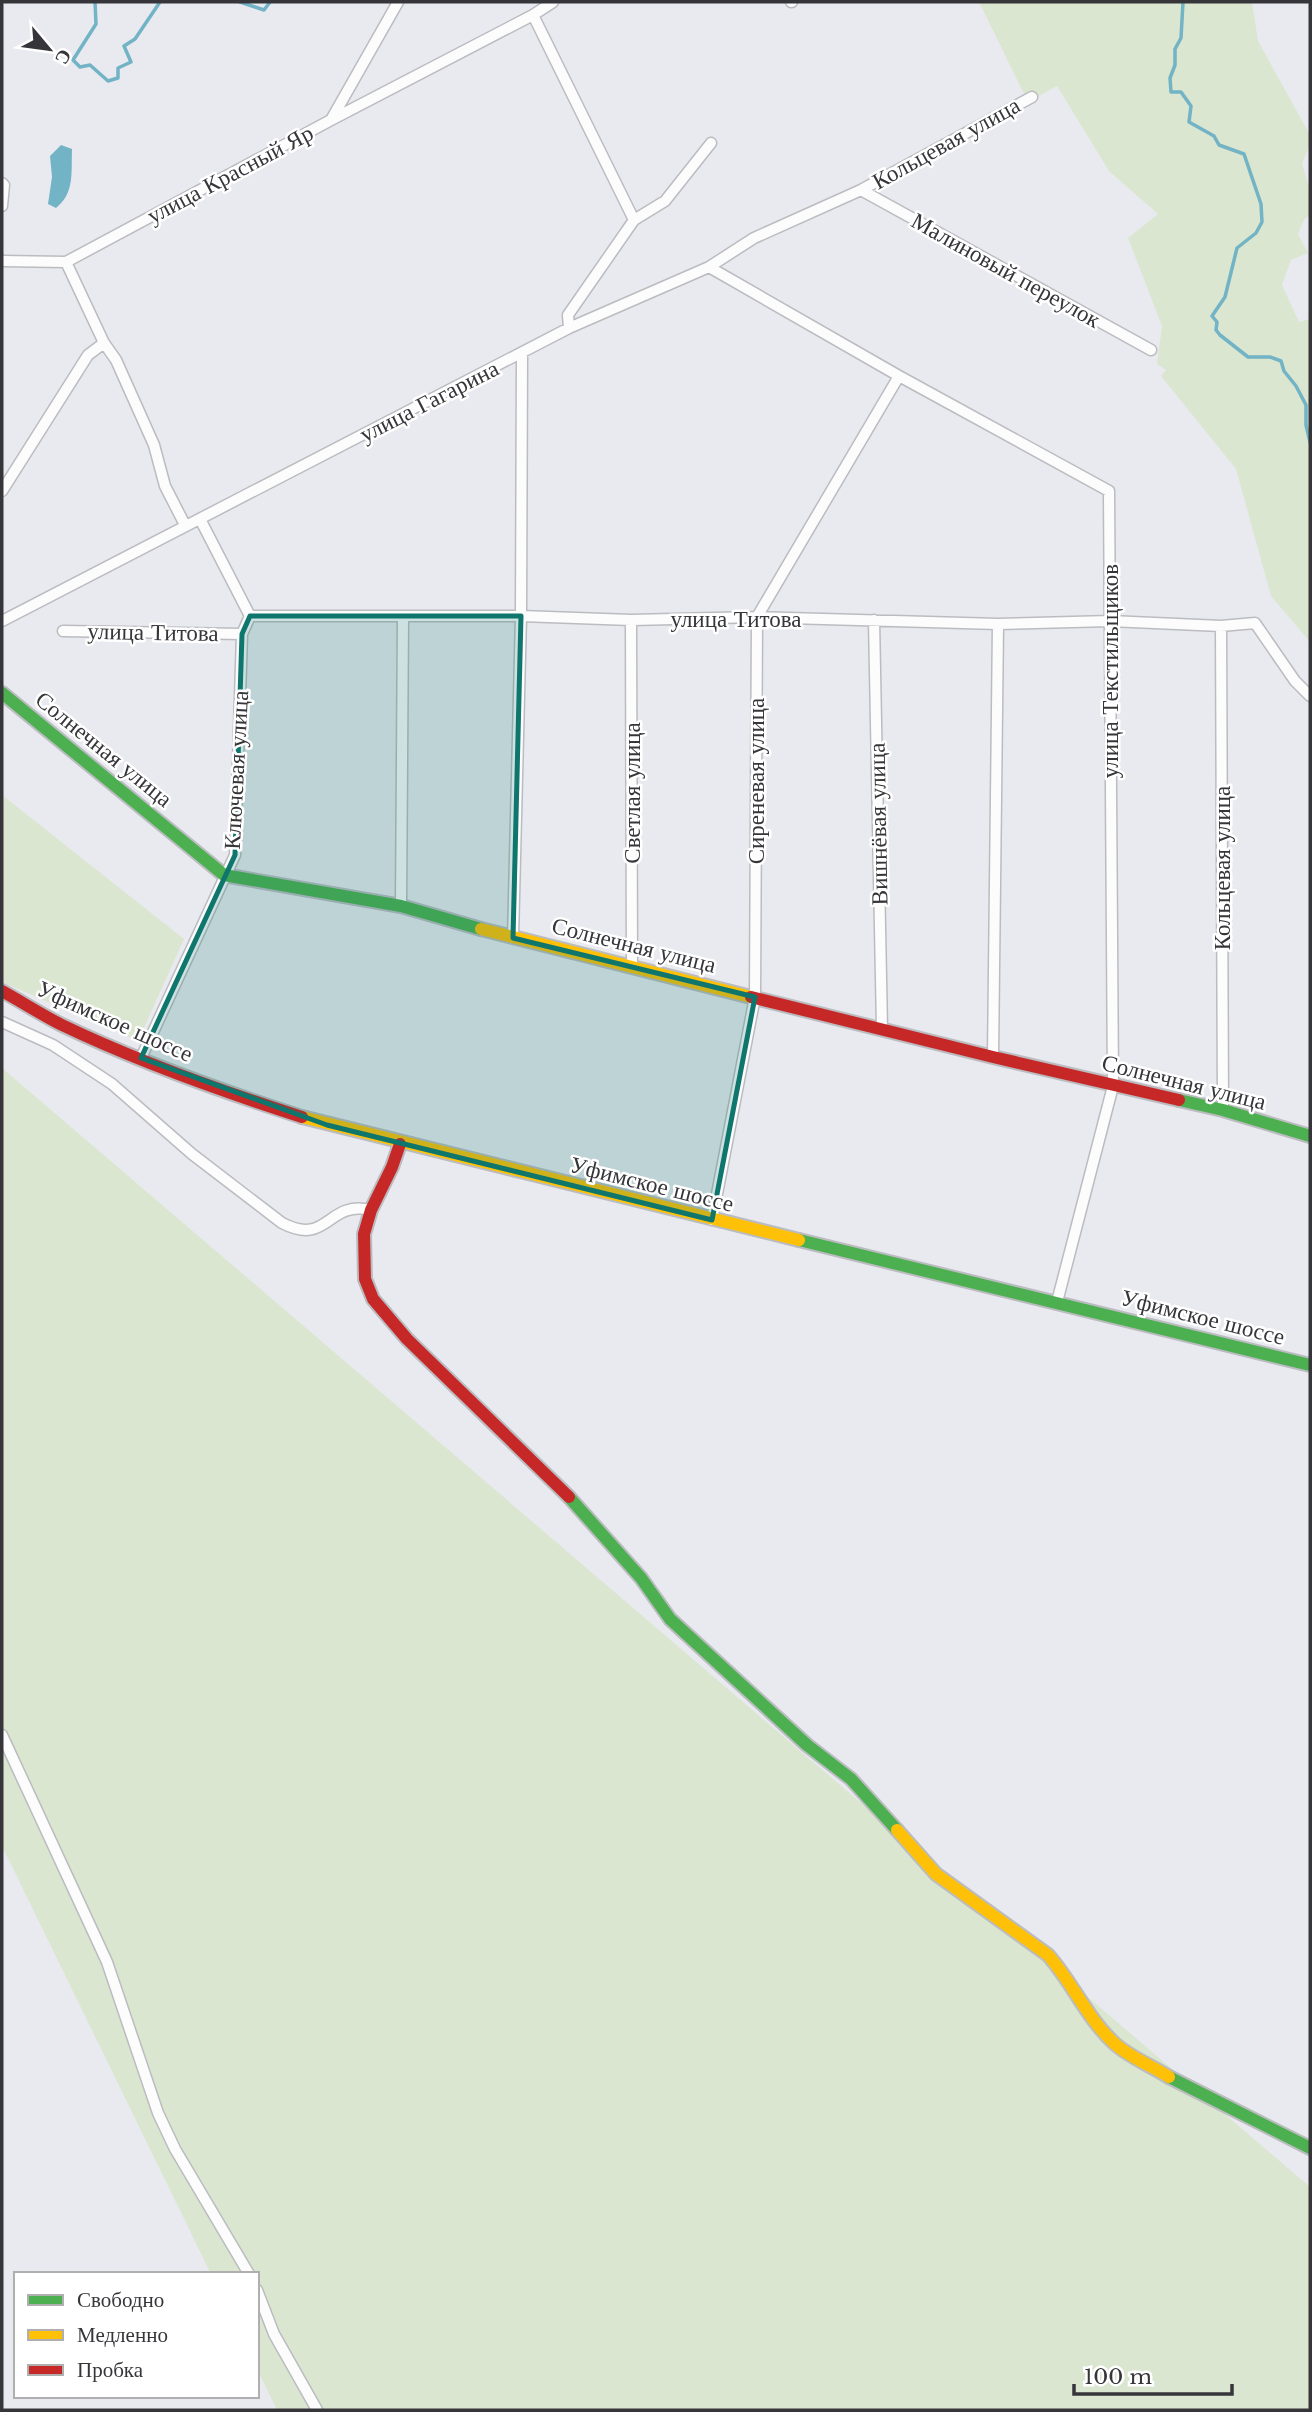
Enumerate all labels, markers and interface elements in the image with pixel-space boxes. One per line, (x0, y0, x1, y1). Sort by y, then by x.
north arrow (14, 14, 84, 84)
text: С (50, 45, 77, 69)
street label: Кольцевая улица (867, 91, 1025, 195)
street label: улица Красный Яр (142, 118, 318, 230)
street label: Малиновый переулок (907, 206, 1106, 334)
street label: улица Гагарина (355, 354, 503, 448)
street label: улица Текстильщиков (1096, 564, 1124, 778)
street label: улица Титова (670, 605, 802, 633)
street label: улица Титова (87, 617, 219, 647)
street label: Солнечная улица (30, 685, 178, 813)
street label: Ключевая улица (218, 690, 254, 850)
street label: Сиреневая улица (742, 698, 770, 864)
street label: Светлая улица (618, 722, 646, 864)
street label: Вишнёвая улица (863, 742, 893, 906)
street label: Кольцевая улица (1208, 786, 1236, 950)
street label: Солнечная улица (549, 911, 719, 979)
street label: Уфимское шоссе (33, 974, 197, 1068)
street label: Солнечная улица (1099, 1048, 1269, 1116)
street label: Уфимское шоссе (567, 1150, 737, 1218)
street label: Уфимское шоссе (1118, 1283, 1288, 1351)
legend (14, 2272, 259, 2398)
text: Свободно (77, 2287, 164, 2313)
text: Медленно (77, 2322, 168, 2348)
scale bar (1074, 2352, 1232, 2396)
text: Пробка (77, 2357, 144, 2383)
text: 100 m (1084, 2364, 1152, 2390)

